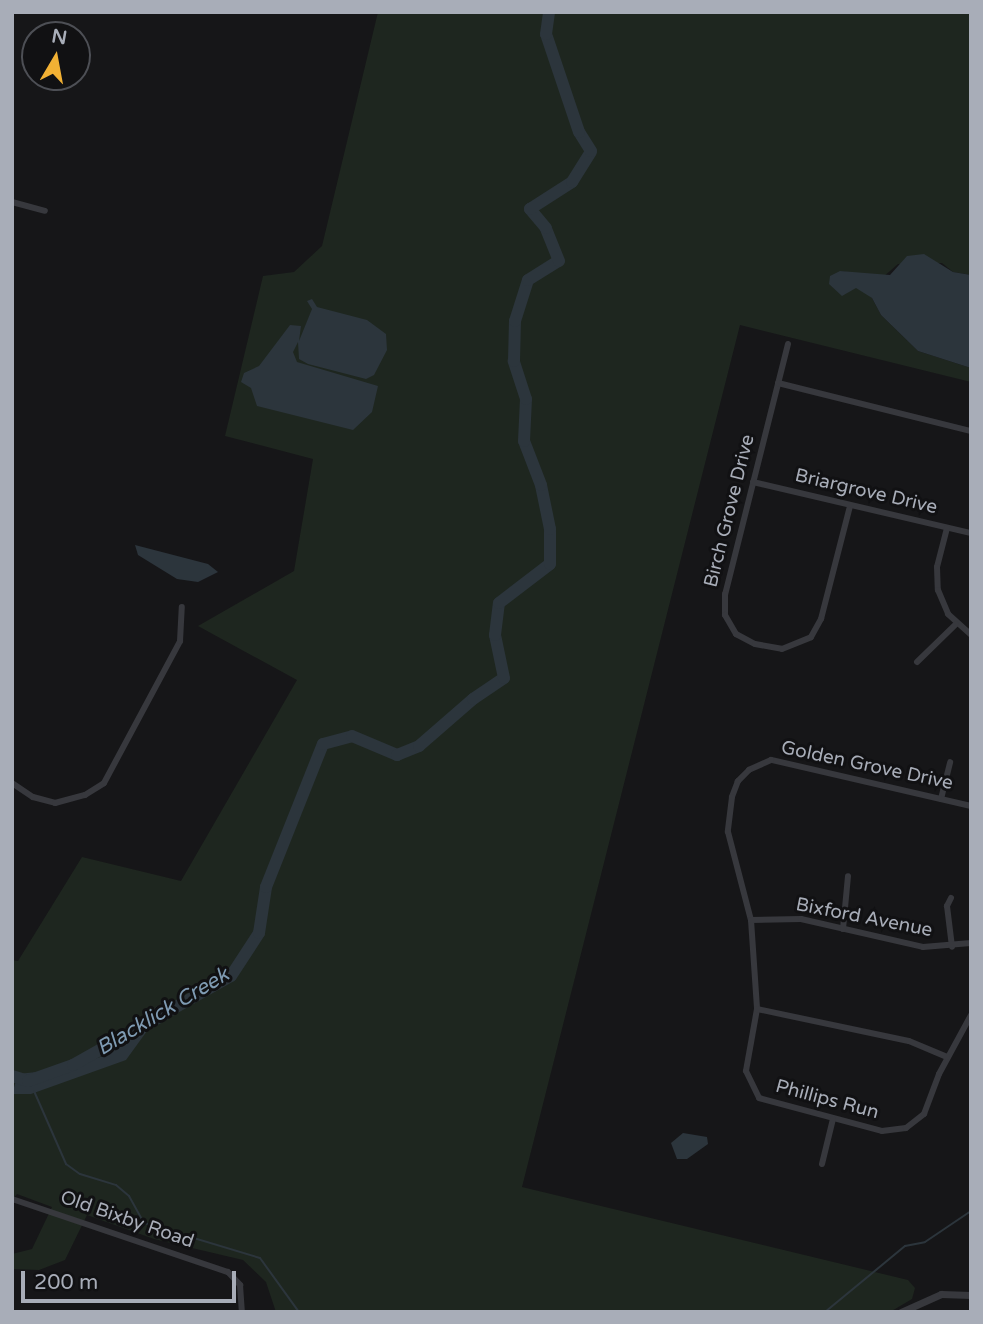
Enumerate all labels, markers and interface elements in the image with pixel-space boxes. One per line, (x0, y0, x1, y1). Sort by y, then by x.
north arrow (21, 21, 91, 91)
text: N (50, 25, 69, 49)
street label: Birch Grove Drive (700, 432, 760, 590)
street label: Briargrove Drive (793, 465, 939, 519)
street label: Golden Grove Drive (779, 737, 955, 795)
street label: Bixford Avenue (794, 894, 934, 942)
water label: Blacklick Creek (92, 963, 234, 1061)
street label: Phillips Run (773, 1075, 881, 1125)
street label: Old Bixby Road (57, 1186, 197, 1254)
scale bar (24, 1258, 240, 1302)
text: 200 m (34, 1270, 98, 1295)

